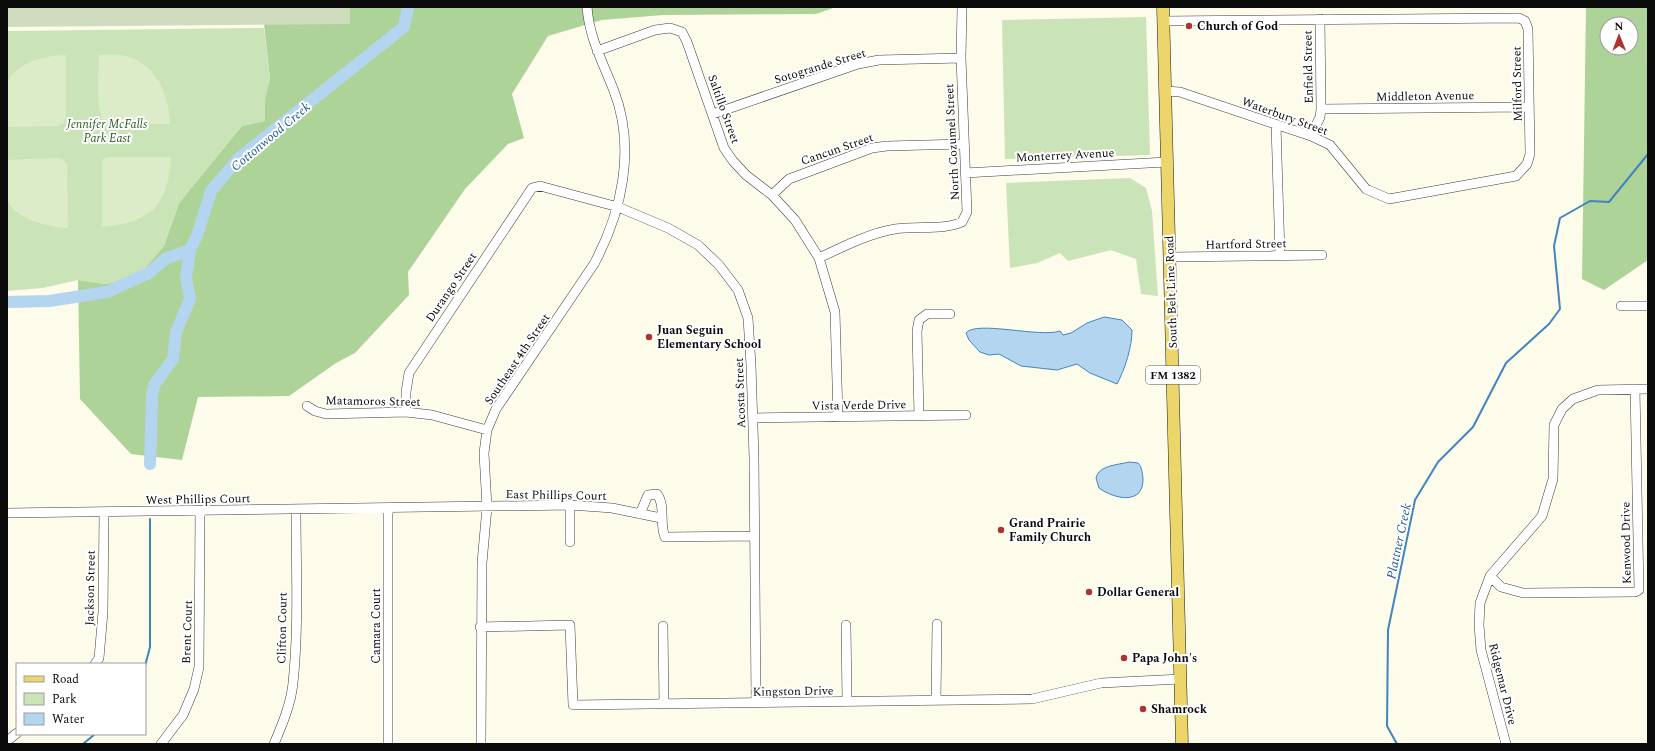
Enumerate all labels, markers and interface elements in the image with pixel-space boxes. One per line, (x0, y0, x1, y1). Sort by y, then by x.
north arrow (1599, 16, 1639, 56)
place label: Church of God (1197, 17, 1278, 36)
text: N (1614, 18, 1623, 35)
marker: Church of God (1184, 21, 1194, 31)
street label: Enfield Street (1298, 30, 1319, 104)
street label: Sotogrande Street (772, 44, 868, 89)
street label: Milford Street (1507, 46, 1528, 122)
street label: Saltillo Street (702, 72, 745, 146)
street label: North Cozumel Street (940, 83, 965, 201)
street label: Middleton Avenue (1376, 86, 1475, 107)
street label: Waterbury Street (1239, 92, 1331, 141)
water label: Cottonwood Creek (227, 97, 315, 176)
park label: Jennifer McFalls Park East (66, 115, 148, 148)
street label: Cancun Street (798, 128, 876, 171)
street label: Monterrey Avenue (1015, 143, 1115, 168)
street label: Hartford Street (1205, 234, 1287, 255)
street label: South Belt Line Road (1160, 235, 1183, 349)
street label: Durango Street (421, 248, 482, 326)
street label: Southeast 4th Street (480, 310, 555, 409)
place label: Juan Seguin Elementary School (657, 321, 761, 354)
marker: Juan Seguin Elementary School (644, 332, 654, 342)
street label: Acosta Street (730, 357, 751, 429)
road number: FM 1382 (1146, 366, 1200, 384)
street label: Matamoros Street (325, 391, 421, 412)
street label: Vista Verde Drive (812, 395, 907, 416)
street label: East Phillips Court (505, 485, 607, 506)
street label: West Phillips Court (145, 489, 251, 510)
water label: Plattner Creek (1381, 502, 1417, 581)
street label: Kenwood Drive (1616, 502, 1637, 584)
place label: Grand Prairie Family Church (1009, 514, 1092, 547)
marker: Grand Prairie Family Church (996, 525, 1006, 535)
street label: Jackson Street (80, 550, 101, 626)
place label: Dollar General (1097, 583, 1179, 602)
marker: Dollar General (1084, 587, 1094, 597)
street label: Camara Court (367, 588, 386, 664)
street label: Clifton Court (272, 592, 293, 664)
street label: Brent Court (177, 600, 198, 664)
street label: Ridgemar Drive (1483, 641, 1522, 727)
place label: Papa John's (1132, 649, 1197, 668)
marker: Papa John's (1119, 653, 1129, 663)
legend (16, 663, 146, 735)
text: Road (52, 670, 79, 689)
street label: Kingston Drive (752, 681, 834, 702)
text: Park (52, 690, 77, 709)
place label: Shamrock (1151, 700, 1208, 719)
marker: Shamrock (1138, 704, 1148, 714)
text: Water (52, 710, 84, 729)

